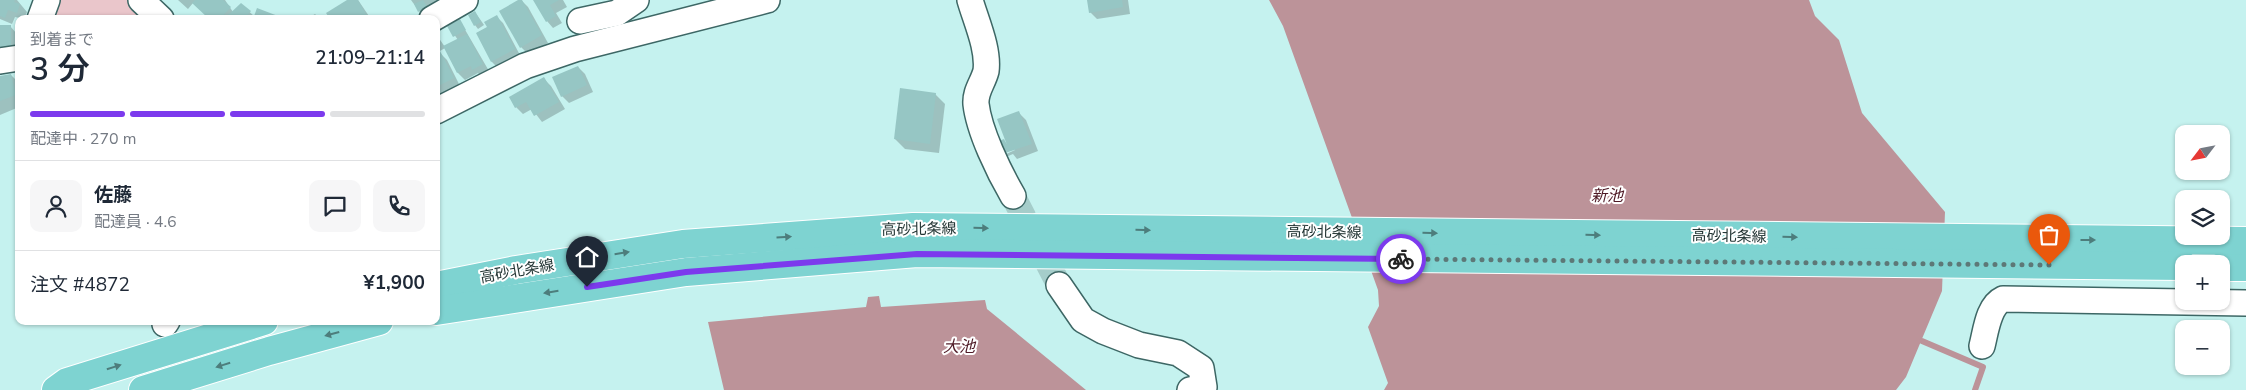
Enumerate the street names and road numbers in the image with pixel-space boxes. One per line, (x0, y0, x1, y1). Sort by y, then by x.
street label: 高砂北条線 (881, 218, 957, 240)
street label: 高砂北条線 (1286, 221, 1362, 243)
street label: 高砂北条線 (1691, 225, 1767, 247)
street label: 高砂北条線 (478, 255, 556, 287)

